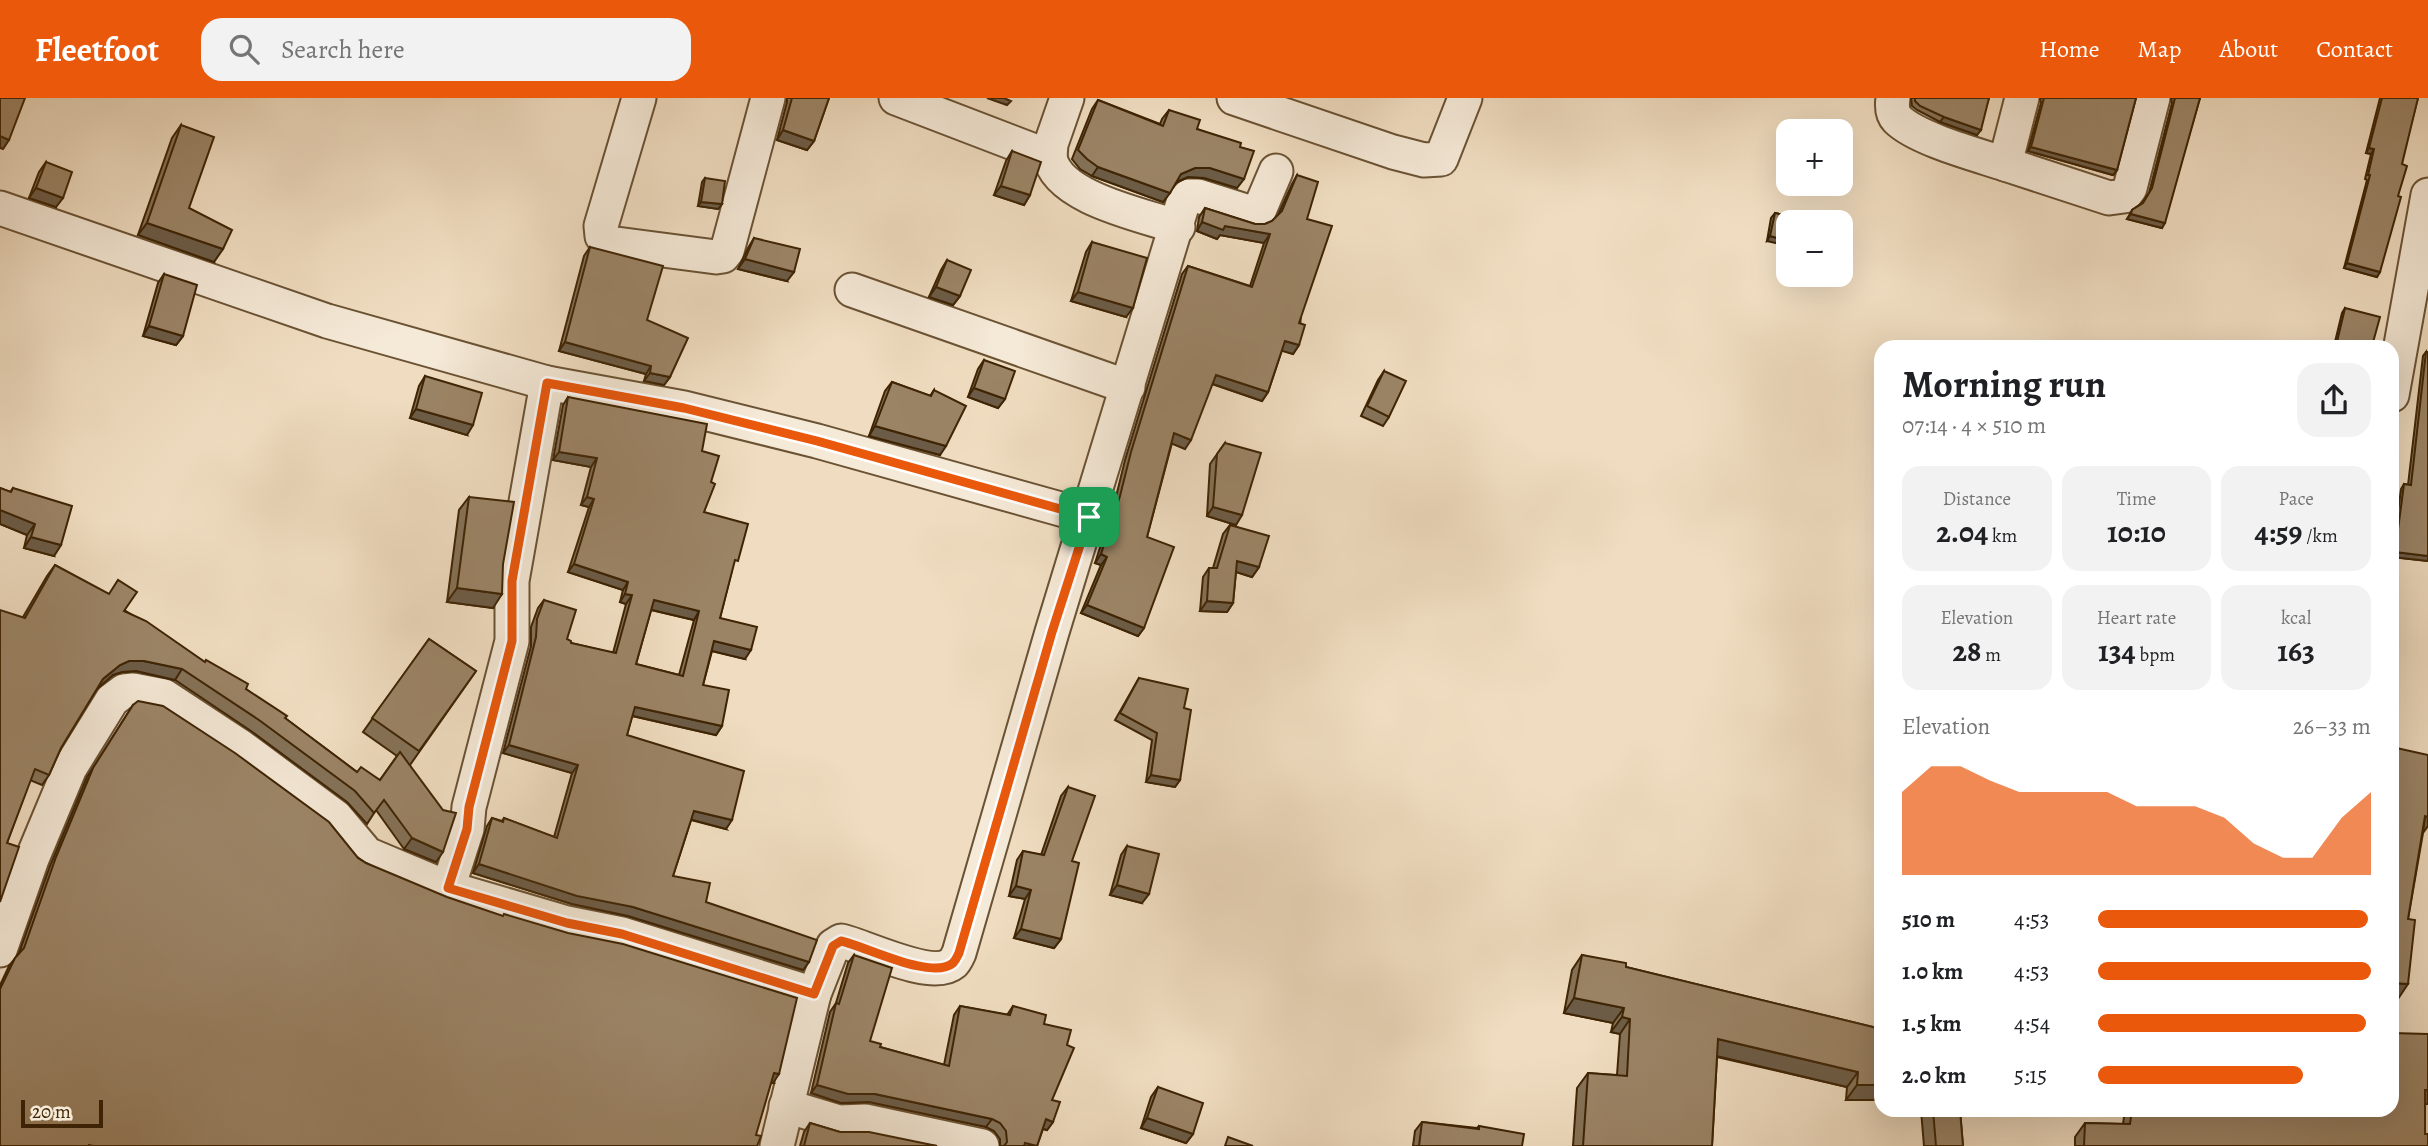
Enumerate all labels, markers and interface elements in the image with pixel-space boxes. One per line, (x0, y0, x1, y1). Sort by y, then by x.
search box (201, 18, 691, 81)
text: Fleetfoot (35, 27, 159, 72)
icon: search (225, 30, 263, 68)
text: Search here (281, 32, 405, 67)
text: Home (2039, 33, 2100, 65)
text: Map (2138, 33, 2182, 65)
text: About (2220, 33, 2278, 65)
text: Contact (2316, 33, 2393, 65)
map controls (1776, 119, 1853, 287)
button: + (1776, 119, 1853, 196)
button: − (1776, 210, 1853, 287)
text: Morning run (1902, 358, 2106, 410)
button: share (2297, 363, 2371, 437)
text: 07:14 · 4 × 510 m (1902, 410, 2046, 441)
text: Distance (1943, 486, 2011, 512)
text: Time (2117, 486, 2156, 512)
text: Pace (2279, 486, 2314, 512)
pin (1059, 487, 1119, 547)
icon: arrive (1070, 498, 1108, 536)
text: 2.04 (1936, 512, 1988, 552)
text: 10:10 (2107, 512, 2166, 552)
text: 4:59 (2255, 512, 2303, 552)
text: km (1988, 523, 2017, 549)
text: /km (2303, 523, 2338, 549)
text: Elevation (1940, 605, 2013, 631)
text: Heart rate (2097, 605, 2176, 631)
text: kcal (2281, 605, 2311, 631)
text: 28 (1953, 631, 1981, 671)
text: 134 (2098, 631, 2136, 671)
text: 163 (2277, 631, 2315, 671)
text: m (1981, 642, 2001, 668)
text: bpm (2136, 642, 2175, 668)
text: Elevation (1902, 711, 1990, 742)
text: 26–33 m (2293, 711, 2371, 742)
text: 510 m (1902, 904, 1955, 935)
text: 4:53 (2014, 904, 2049, 935)
text: 1.0 km (1902, 956, 1963, 987)
text: 4:53 (2014, 956, 2049, 987)
text: 1.5 km (1902, 1008, 1962, 1039)
text: 4:54 (2014, 1008, 2050, 1039)
text: 2.0 km (1902, 1060, 1966, 1091)
text: 5:15 (2014, 1060, 2047, 1091)
scale bar (21, 1097, 103, 1129)
text: 20 m (32, 1099, 71, 1125)

